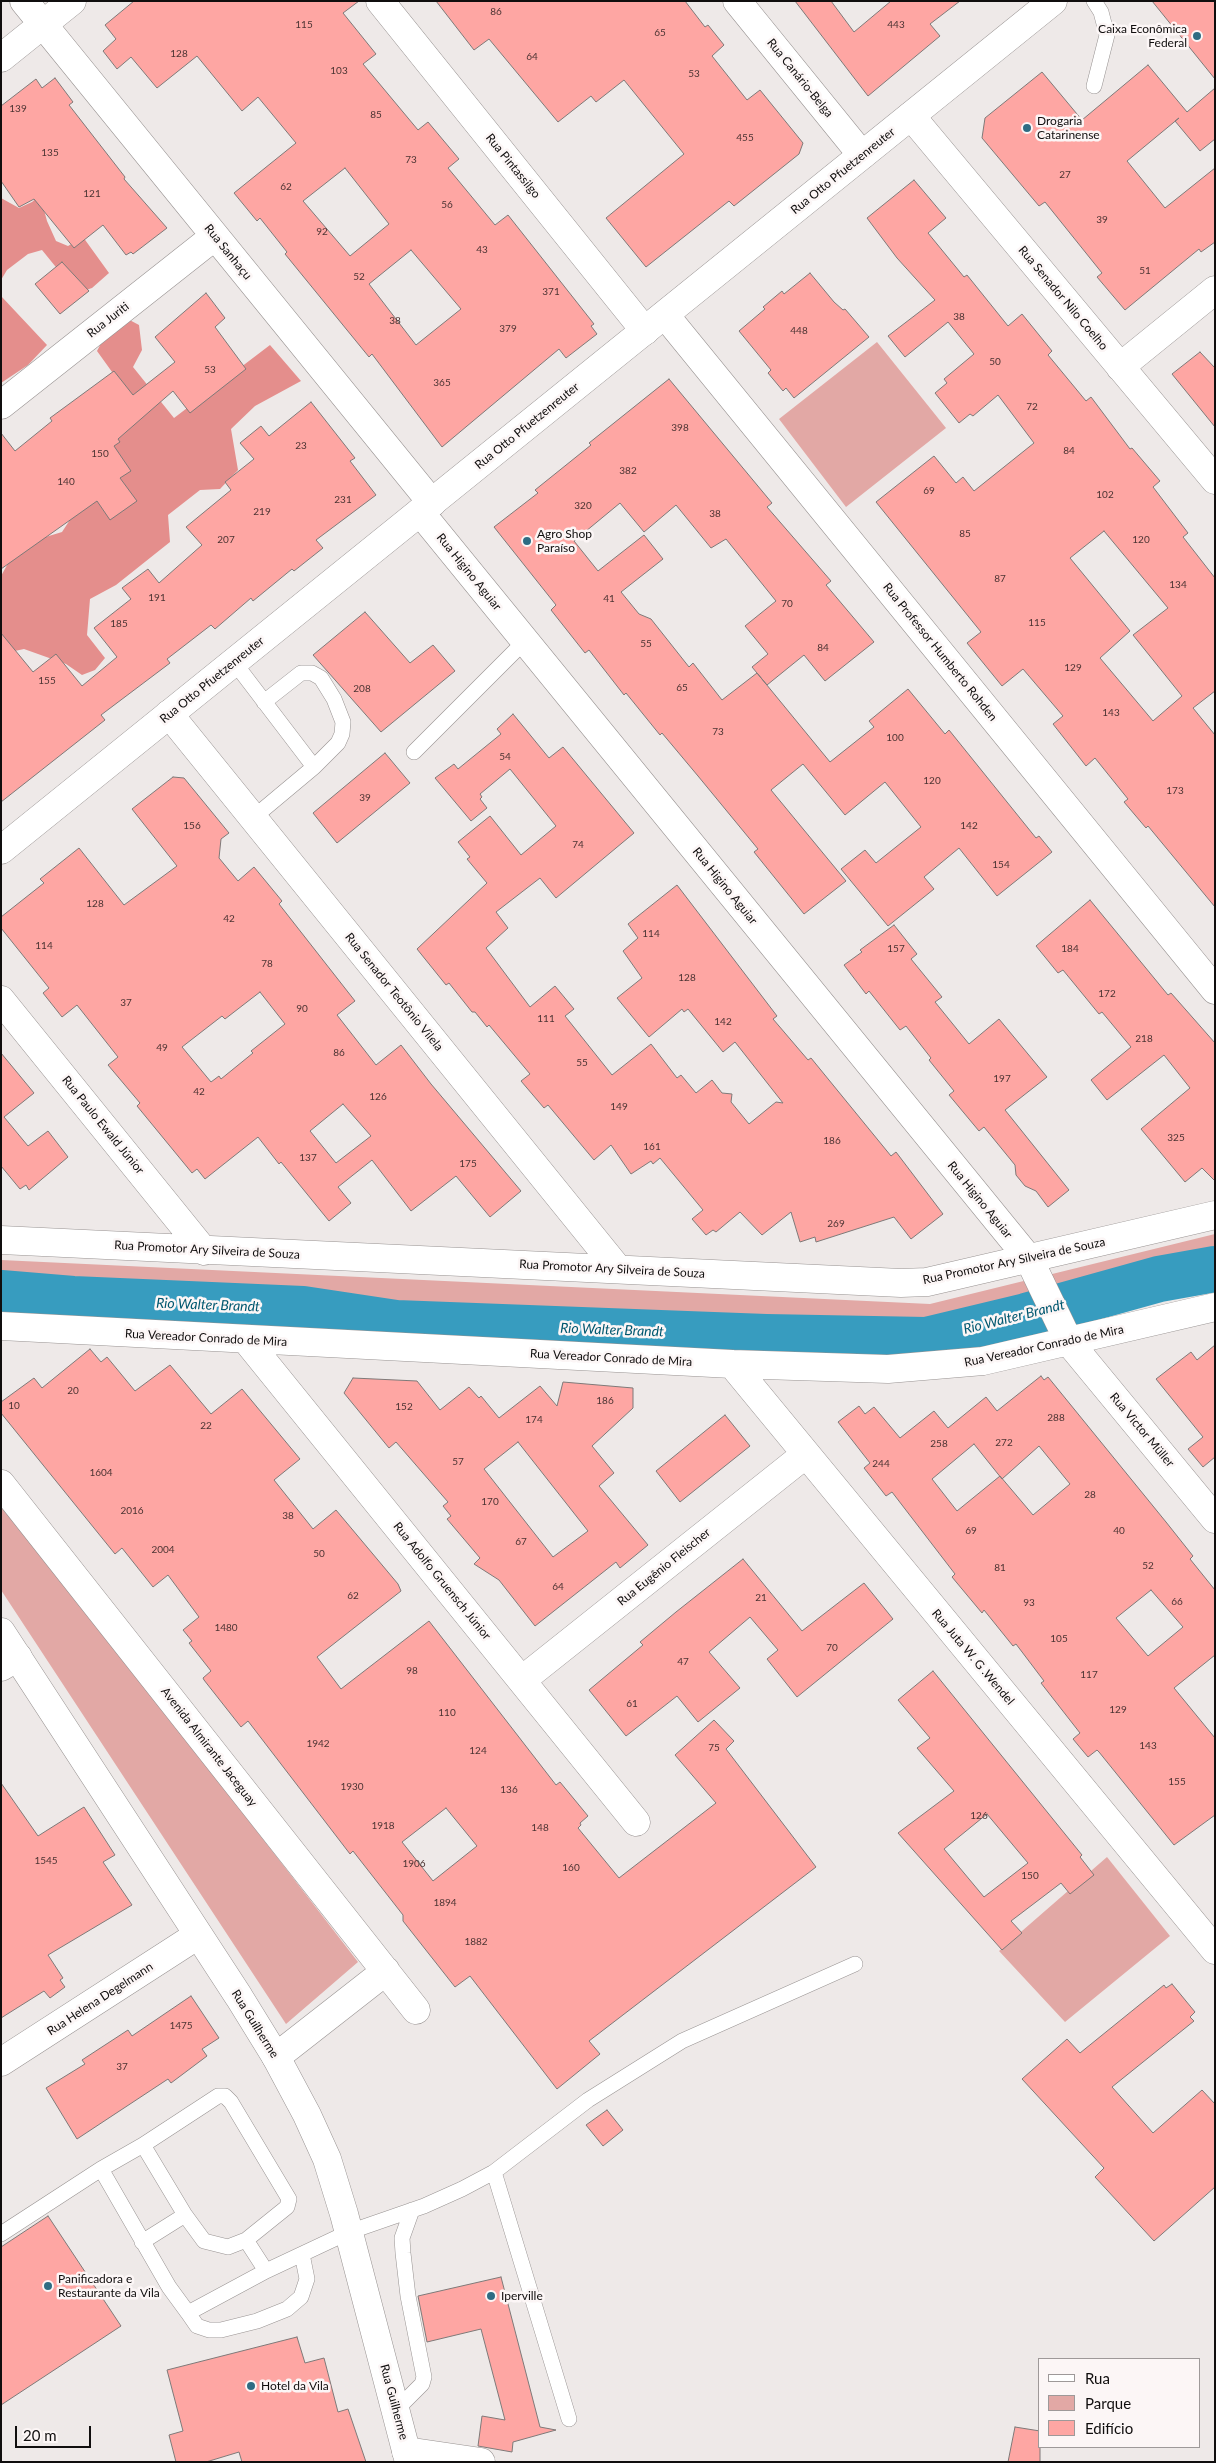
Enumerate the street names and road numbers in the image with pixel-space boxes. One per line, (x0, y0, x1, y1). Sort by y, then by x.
street label: Rua Canário-Belga (764, 36, 836, 120)
street label: Rua Otto Pfuetzenreuter (788, 125, 898, 217)
street label: Rua Pintassilgo (483, 131, 543, 201)
street label: Rua Sanhaçu (201, 221, 255, 283)
street label: Rua Senador Nilo Coelho (1015, 243, 1111, 353)
street label: Rua Juriti (84, 299, 132, 341)
street label: Rua Otto Pfuetzenreuter (472, 380, 582, 472)
street label: Rua Higino Aguiar (434, 531, 504, 613)
street label: Rua Professor Humberto Rohden (880, 580, 1000, 724)
street label: Rua Otto Pfuetzenreuter (157, 634, 267, 726)
street label: Rua Higino Aguiar (690, 845, 760, 927)
street label: Rua Senador Teotônio Vilela (342, 930, 446, 1054)
street label: Rua Paulo Ewald Júnior (59, 1073, 147, 1177)
street label: Rua Higino Aguiar (945, 1159, 1015, 1241)
street label: Rua Promotor Ary Silveira de Souza (922, 1235, 1106, 1287)
street label: Rua Promotor Ary Silveira de Souza (114, 1238, 300, 1262)
street label: Rua Promotor Ary Silveira de Souza (519, 1257, 705, 1281)
street label: Rua Vereador Conrado de Mira (963, 1322, 1125, 1370)
street label: Rua Vereador Conrado de Mira (125, 1327, 287, 1349)
street label: Rua Vereador Conrado de Mira (530, 1347, 692, 1369)
street label: Rua Victor Müller (1107, 1390, 1177, 1470)
street label: Rua Adolfo Gruensch Júnior (390, 1519, 494, 1643)
street label: Rua Eugênio Fleischer (615, 1525, 713, 1609)
street label: Rua Juta W. G .Wendel (929, 1606, 1017, 1708)
street label: Avenida Almirante Jaceguay (158, 1685, 260, 1809)
street label: Rua Helena Degelmann (44, 1959, 156, 2039)
street label: Rua Guilherme (228, 1987, 282, 2061)
street label: Rua Guilherme (377, 2363, 411, 2441)

